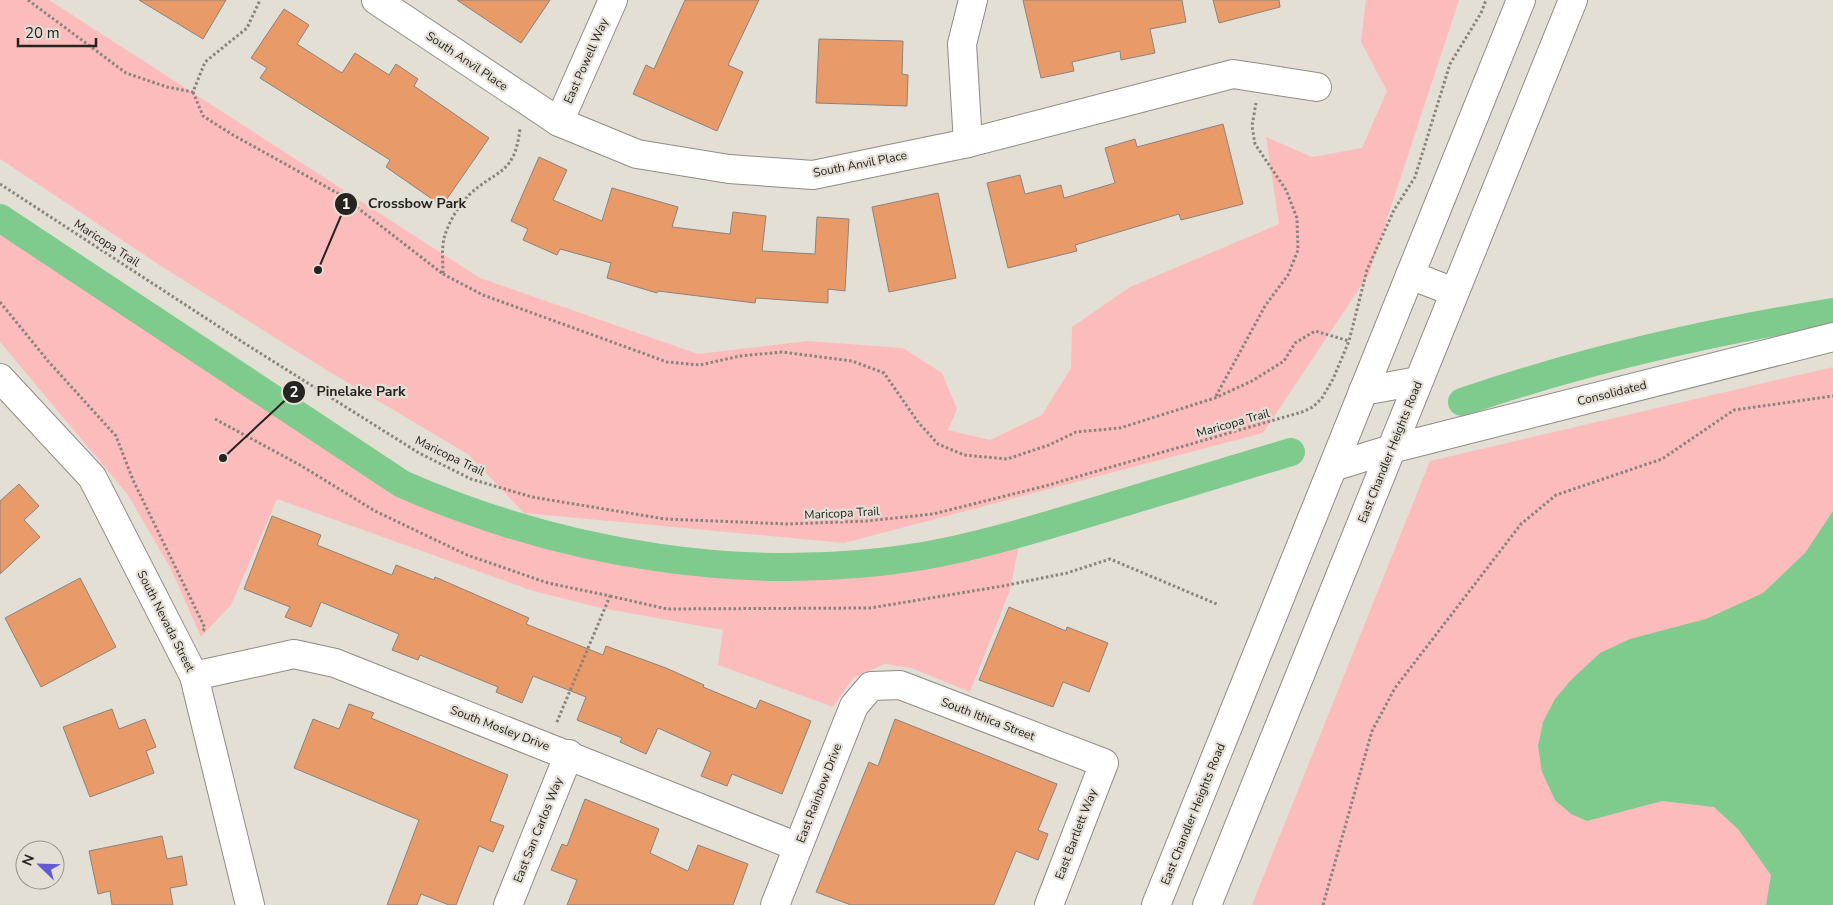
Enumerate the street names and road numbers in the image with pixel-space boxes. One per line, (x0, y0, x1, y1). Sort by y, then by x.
street label: East Powell Way (560, 15, 612, 106)
street label: South Anvil Place (423, 28, 511, 94)
street label: South Anvil Place (812, 147, 908, 181)
street label: Maricopa Trail (71, 216, 143, 271)
street label: Consolidated (1576, 377, 1648, 409)
street label: East Chandler Heights Road (1354, 379, 1426, 525)
street label: Maricopa Trail (1195, 405, 1272, 441)
street label: Maricopa Trail (413, 432, 488, 480)
street label: Maricopa Trail (804, 503, 881, 523)
street label: South Nevada Street (134, 568, 199, 675)
street label: South Ithica Street (939, 694, 1038, 745)
street label: South Mosley Drive (448, 702, 552, 754)
street label: East Rainbow Drive (793, 741, 845, 845)
street label: East Chandler Heights Road (1157, 741, 1229, 887)
street label: East San Carlos Way (510, 774, 567, 885)
street label: East Bartlett Way (1051, 786, 1101, 882)

